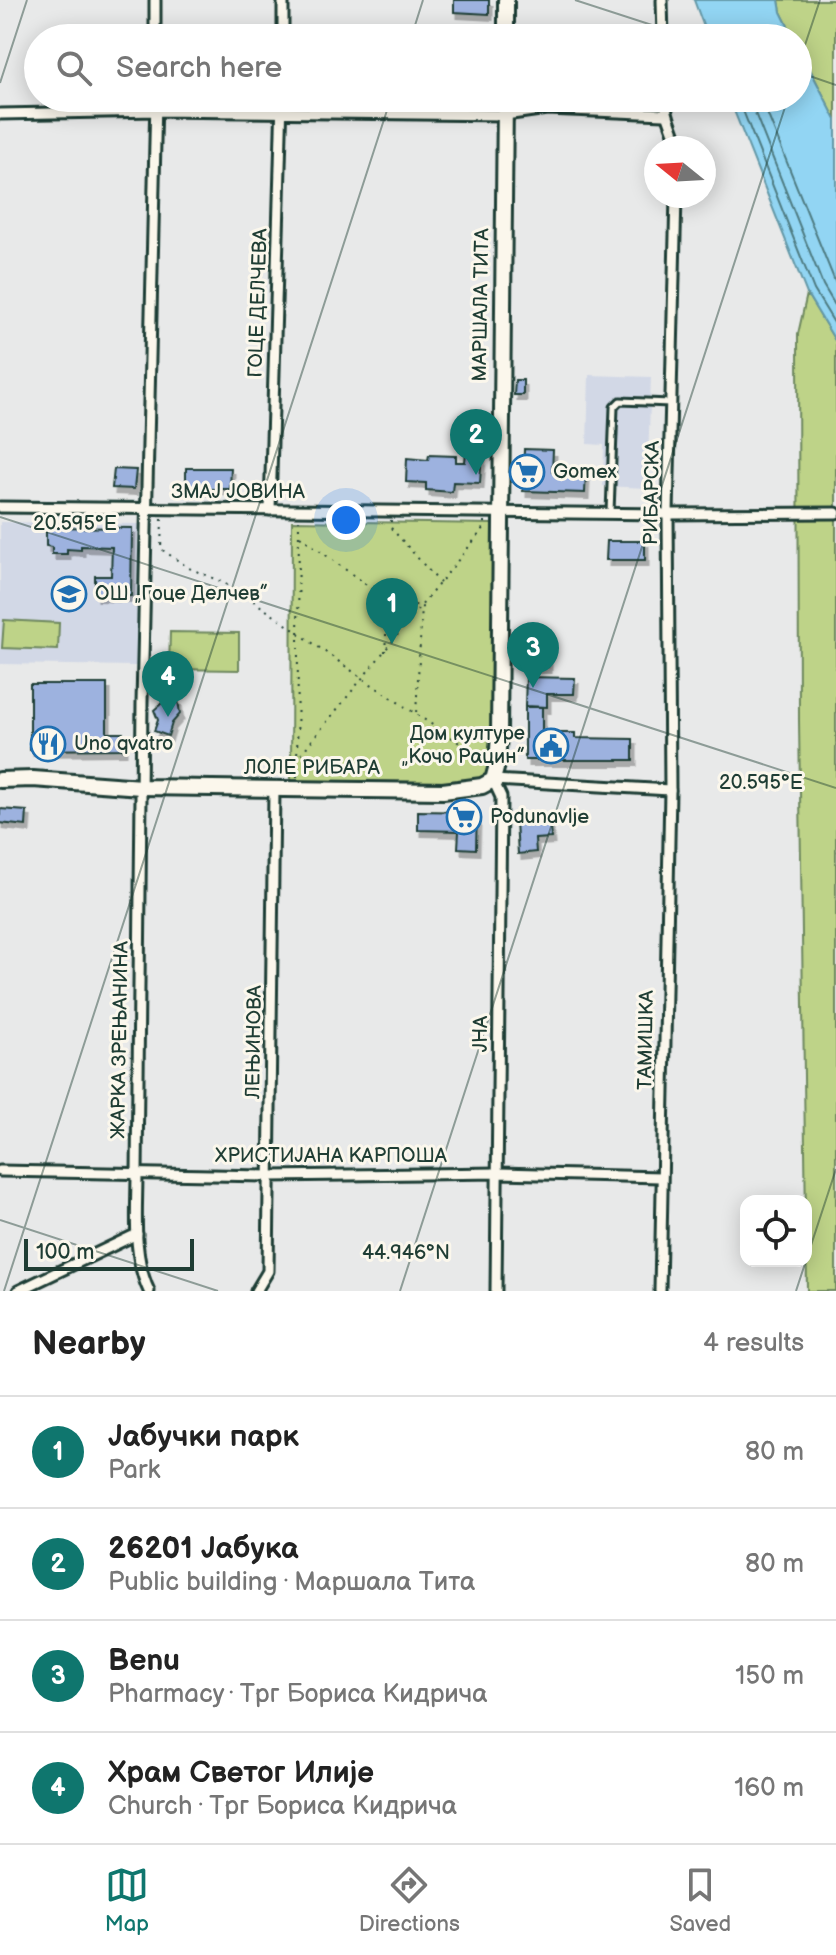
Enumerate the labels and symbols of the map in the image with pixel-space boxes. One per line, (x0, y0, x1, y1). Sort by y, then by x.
north arrow (644, 136, 716, 208)
street label: ГОЦЕ ДЕЛЧЕВА (243, 227, 273, 378)
street label: МАРШАЛА ТИТА (468, 227, 494, 382)
pin: 2 (450, 409, 502, 475)
street label: РИБАРСКА (639, 440, 665, 546)
supermarket icon: Gomex (508, 453, 546, 491)
place label: Gomex (553, 460, 617, 484)
street label: ЗМАЈ ЈОВИНА (171, 480, 306, 504)
your location (326, 500, 366, 540)
text: 20.595°E (33, 512, 117, 536)
school or university icon: ОШ „Гоце Делчев” (50, 575, 88, 613)
pin: 1 (366, 578, 418, 644)
place label: ОШ „Гоце Делчев” (95, 582, 268, 606)
pin: 3 (507, 622, 559, 688)
pin: 4 (142, 651, 194, 717)
place label: Дом културе „Кочо Рацин” (401, 722, 525, 769)
restaurant icon: Uno qvatro (29, 725, 67, 763)
public building icon: Дом културе „Кочо Рацин” (532, 727, 570, 765)
place label: Uno qvatro (74, 732, 173, 756)
street label: ЛОЛЕ РИБАРА (243, 756, 381, 780)
text: 20.595°E (719, 771, 803, 795)
supermarket icon: Podunavlje (445, 798, 483, 836)
place label: Podunavlje (490, 805, 589, 829)
street label: ЖАРКА ЗРЕЊАНИНА (106, 940, 134, 1139)
street label: ЛЕЊИНОВА (241, 984, 267, 1100)
street label: ТАМИШКА (633, 989, 659, 1090)
street label: ЈНА (469, 1015, 493, 1052)
street label: ХРИСТИЈАНА КАРПОША (215, 1144, 448, 1168)
scale bar (24, 1235, 194, 1271)
text: 44.946°N (362, 1241, 450, 1265)

